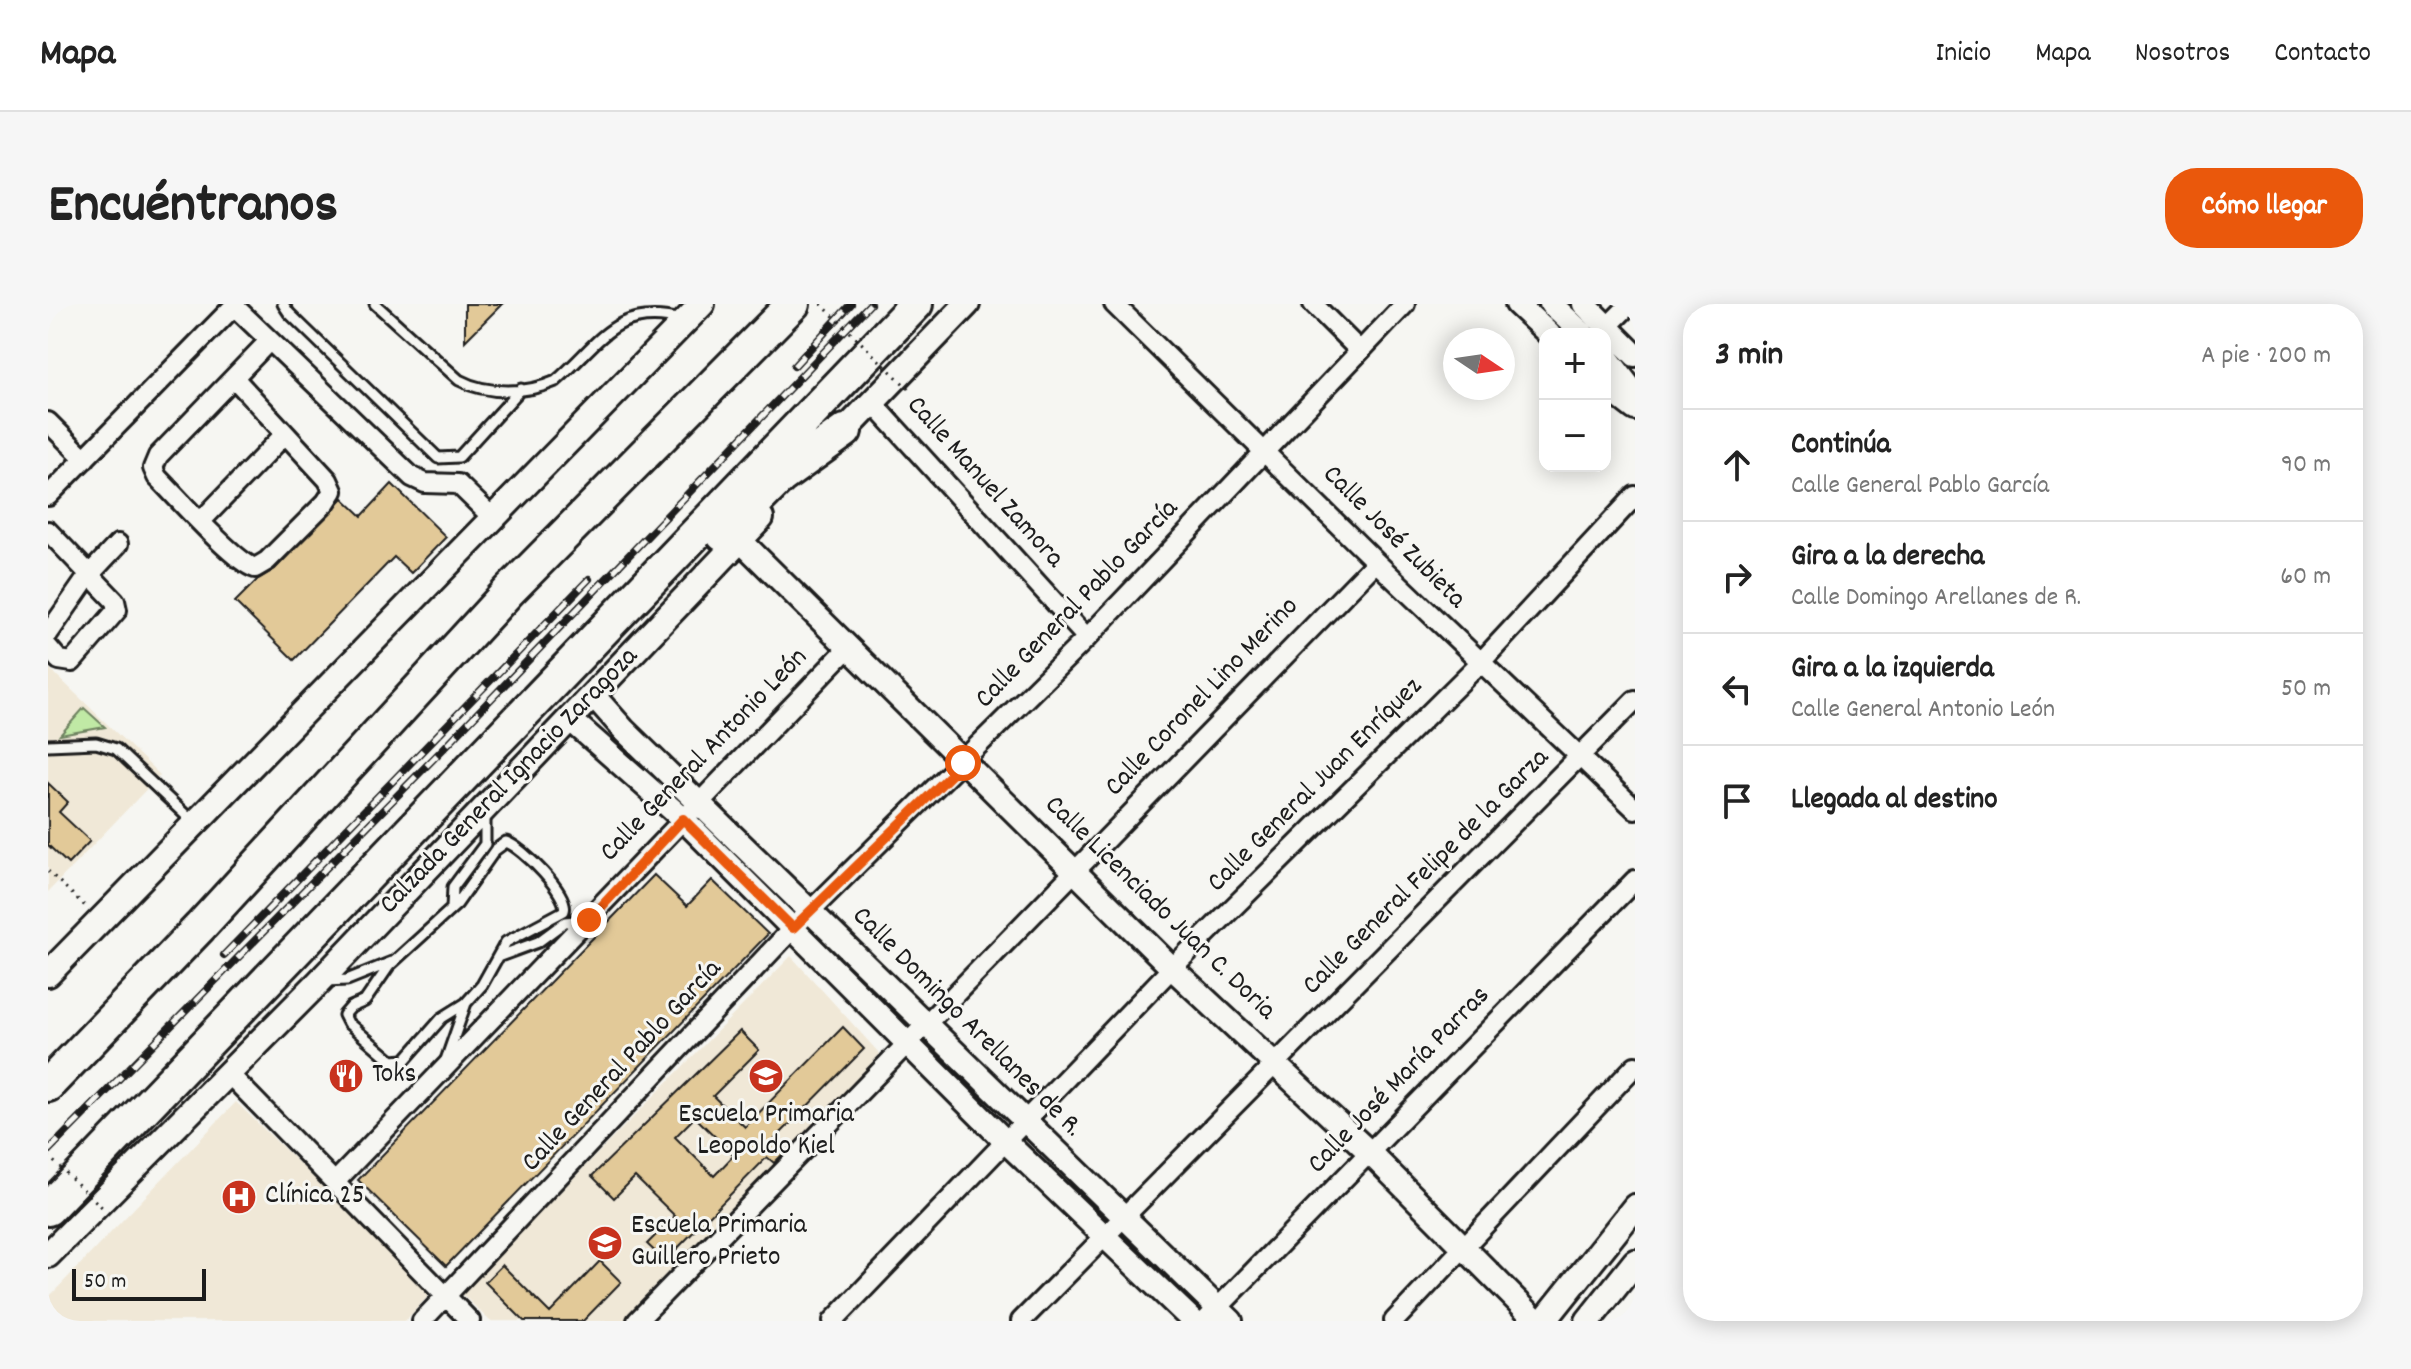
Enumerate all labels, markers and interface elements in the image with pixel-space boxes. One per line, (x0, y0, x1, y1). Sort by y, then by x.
text: Mapa (40, 28, 115, 83)
text: Inicio (1936, 35, 1991, 75)
text: Mapa (2035, 35, 2091, 75)
text: Nosotros (2135, 35, 2230, 75)
text: Contacto (2274, 35, 2371, 75)
text: Encuéntranos (48, 168, 338, 248)
button: Cómo llegar (2165, 168, 2363, 248)
north arrow (1443, 328, 1515, 400)
map controls (1539, 328, 1611, 472)
button: + (1539, 328, 1611, 400)
text: 3 min (1715, 332, 1783, 381)
text: A pie · 200 m (2201, 338, 2331, 375)
street label: Calle Manuel Zamora (896, 388, 1073, 579)
button: − (1539, 400, 1611, 472)
text: Continúa (1791, 425, 1890, 468)
icon: ahead (1715, 443, 1759, 487)
text: 90 m (2281, 447, 2331, 484)
street label: Calle José Zubieta (1312, 457, 1475, 620)
text: Calle General Pablo García (1791, 468, 2049, 505)
street label: Calle General Pablo García (967, 490, 1190, 719)
text: Gira a la derecha (1791, 537, 1984, 580)
icon: right (1715, 555, 1759, 599)
text: 60 m (2280, 559, 2331, 596)
text: Calle Domingo Arellanes de R. (1791, 580, 2081, 617)
street label: Calle Coronel Lino Merino (1097, 589, 1309, 807)
street label: Calzada General Ignacio Zaragoza (371, 639, 649, 925)
street label: Calle General Antonio León (592, 640, 818, 872)
text: Gira a la izquierda (1791, 649, 1994, 692)
icon: left (1715, 667, 1759, 711)
street label: Calle General Juan Enríquez (1199, 669, 1433, 903)
text: 50 m (2281, 671, 2331, 708)
text: Calle General Antonio León (1791, 692, 2055, 729)
street label: Calle General Felipe de la Garza (1294, 740, 1560, 1006)
route start (945, 745, 981, 781)
icon: arrive (1715, 779, 1759, 823)
text: Llegada al destino (1791, 780, 1998, 823)
street label: Calle Licenciado Juan C. Doria (1034, 787, 1285, 1031)
street label: Calle Domingo Arellanes de R. (841, 898, 1091, 1148)
route end (571, 902, 607, 938)
street label: Calle General Pablo García (514, 951, 733, 1182)
street label: Calle José María Parras (1299, 978, 1501, 1184)
place label: Toks (372, 1056, 416, 1096)
restaurant icon: Toks (327, 1057, 365, 1095)
school or university icon: Escuela Primaria Leopoldo Kiel (747, 1057, 785, 1095)
place label: Escuela Primaria Leopoldo Kiel (678, 1096, 855, 1168)
place label: Clínica 25 (265, 1177, 365, 1217)
hospital icon: Clínica 25 (220, 1178, 258, 1216)
place label: Escuela Primaria Guillero Prieto (631, 1207, 807, 1279)
school or university icon: Escuela Primaria Guillero Prieto (586, 1224, 624, 1262)
scale bar (72, 1265, 206, 1301)
text: 50 m (84, 1267, 126, 1298)

